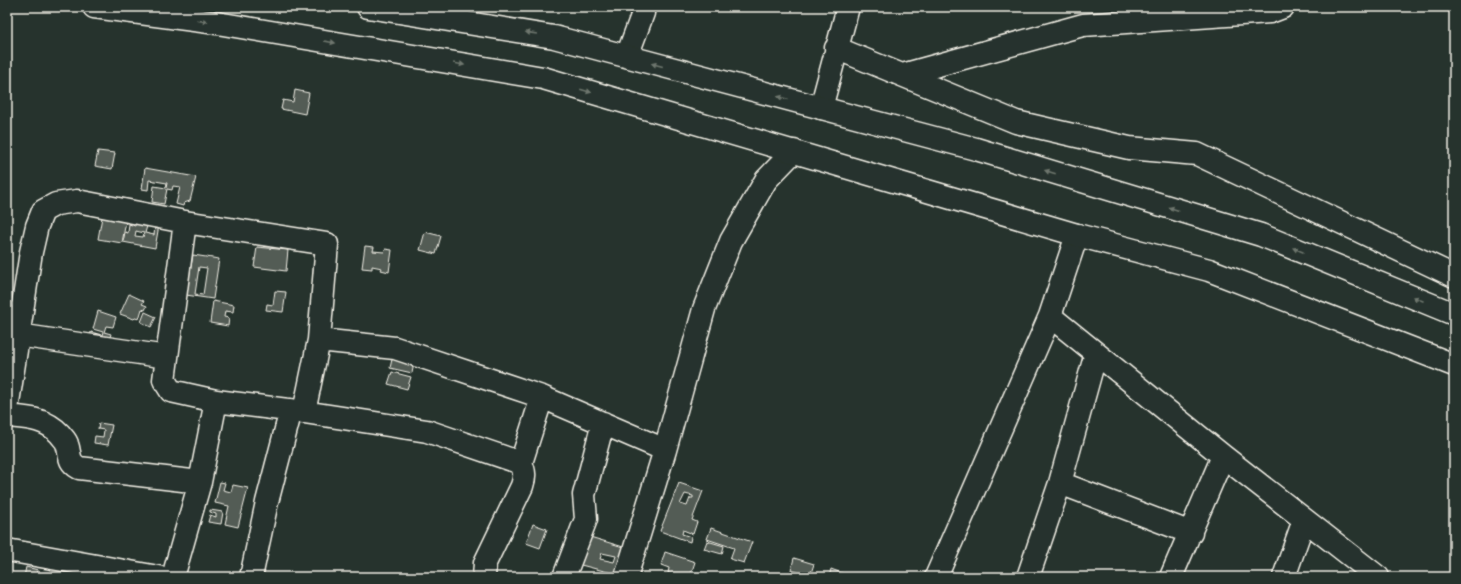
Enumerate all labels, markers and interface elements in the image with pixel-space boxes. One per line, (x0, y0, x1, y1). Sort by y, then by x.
one-way arrow (196, 18, 208, 24)
one-way arrow (525, 30, 537, 36)
one-way arrow (324, 39, 337, 45)
one-way arrow (453, 61, 465, 67)
one-way arrow (651, 61, 664, 67)
one-way arrow (580, 88, 592, 94)
one-way arrow (777, 95, 789, 101)
one-way arrow (1043, 169, 1055, 175)
one-way arrow (1168, 206, 1180, 212)
one-way arrow (1291, 246, 1303, 252)
one-way arrow (1412, 296, 1423, 302)

